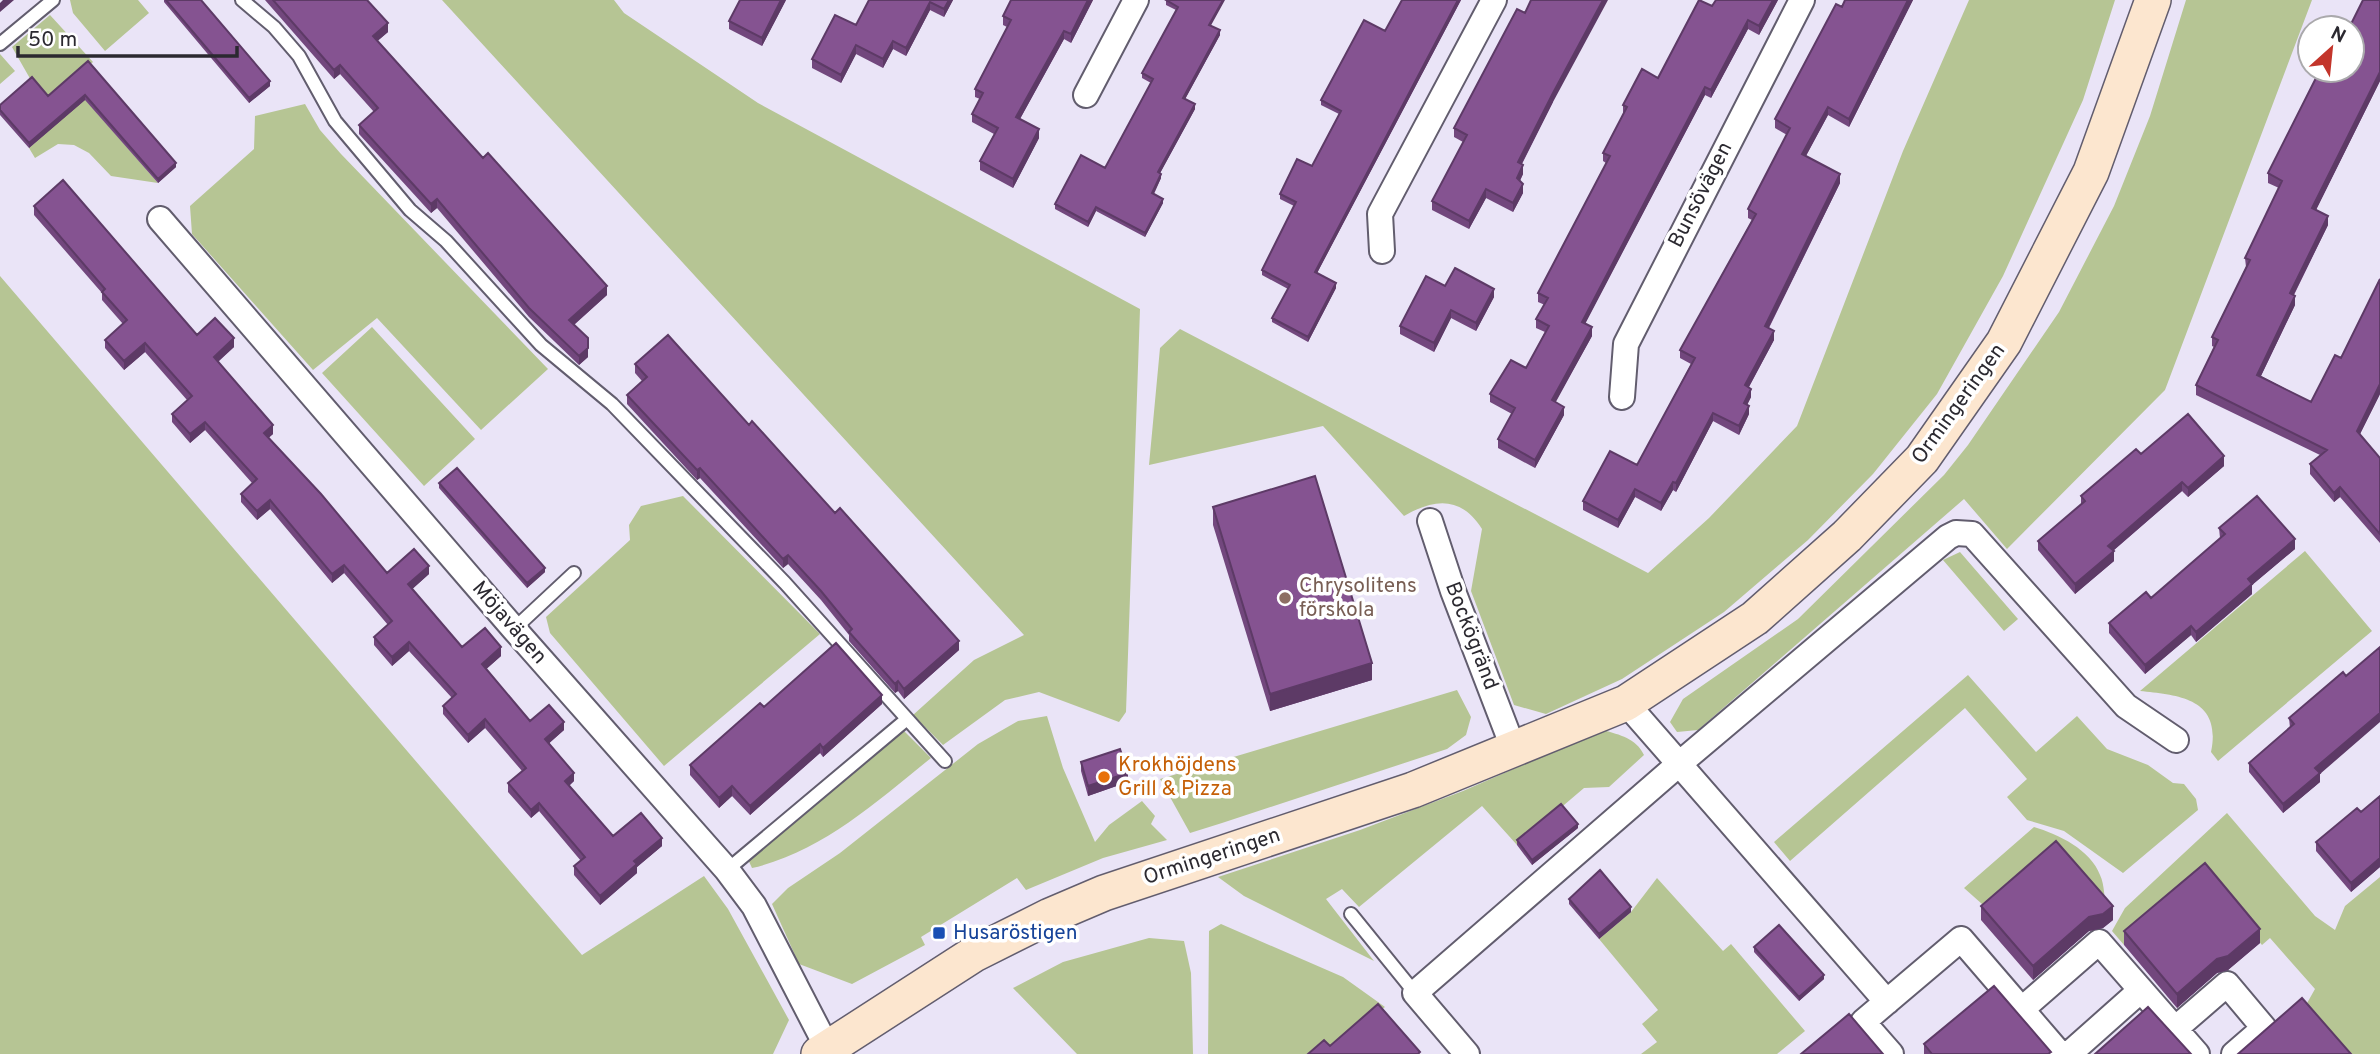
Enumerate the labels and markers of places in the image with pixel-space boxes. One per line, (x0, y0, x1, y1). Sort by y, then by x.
place label: Chrysolitens förskola (1299, 573, 1417, 624)
marker: Chrysolitens förskola (1277, 590, 1293, 606)
place label: Krokhöjdens Grill & Pizza (1118, 752, 1237, 803)
marker: Krokhöjdens Grill & Pizza (1096, 769, 1112, 785)
place label: Husaröstigen (953, 920, 1078, 947)
marker: Husaröstigen (931, 925, 947, 941)

